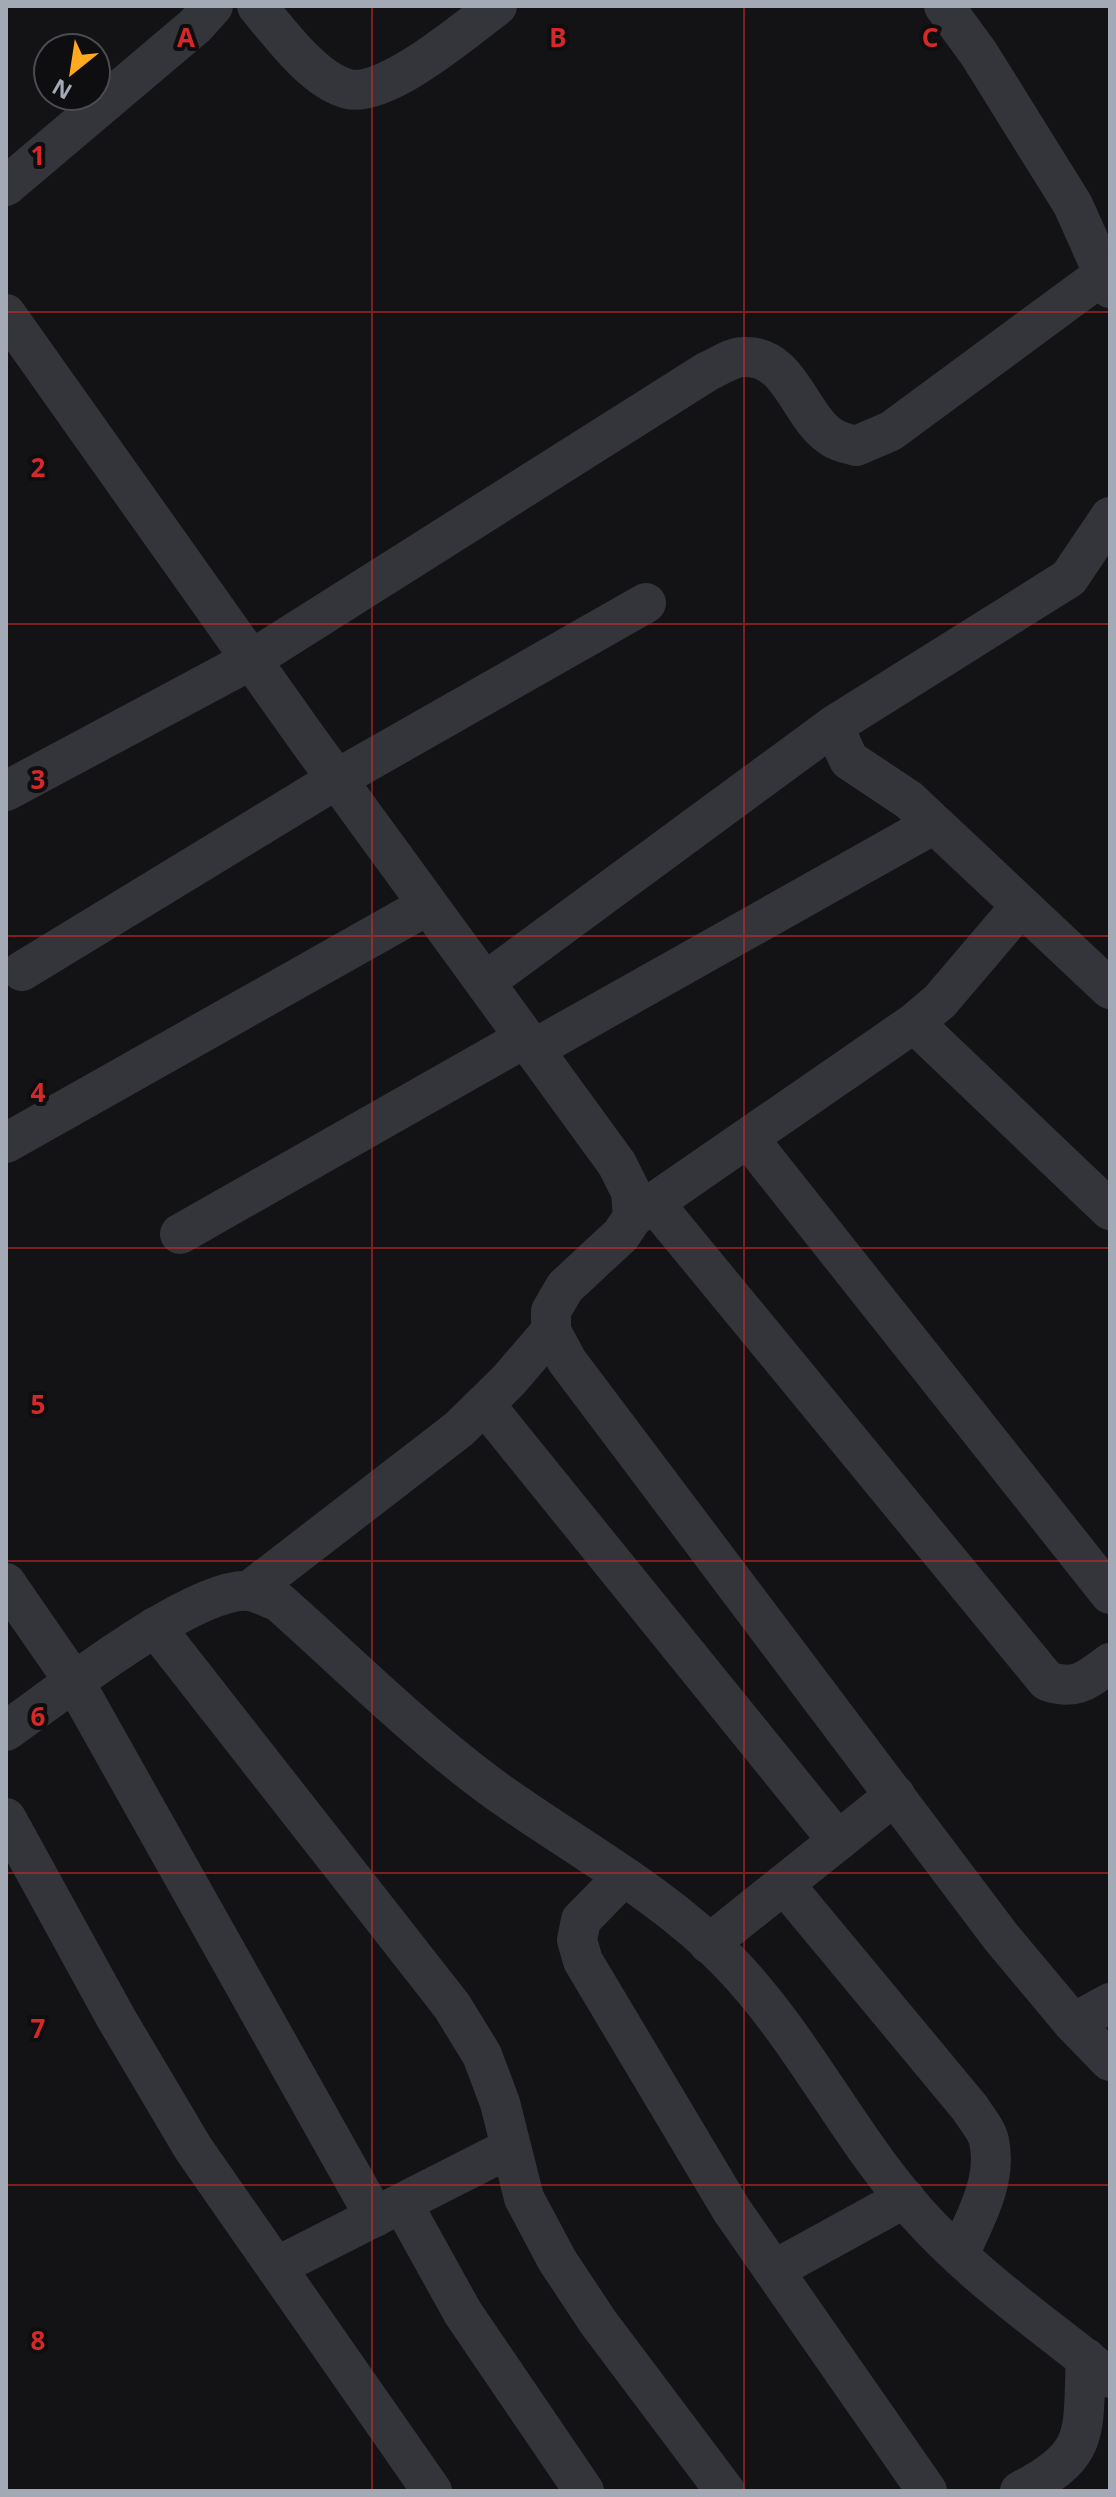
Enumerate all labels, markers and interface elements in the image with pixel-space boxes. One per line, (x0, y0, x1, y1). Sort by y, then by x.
text: A (177, 19, 195, 55)
text: B (549, 19, 567, 55)
text: C (922, 19, 938, 55)
north arrow (32, 32, 112, 112)
text: N (46, 73, 77, 108)
text: 1 (31, 137, 45, 173)
text: 2 (31, 449, 46, 485)
text: 3 (31, 761, 45, 797)
text: 4 (31, 1074, 46, 1110)
text: 5 (31, 1386, 45, 1422)
text: 6 (31, 1698, 46, 1734)
text: 7 (31, 2010, 46, 2046)
text: 8 (31, 2322, 45, 2358)

